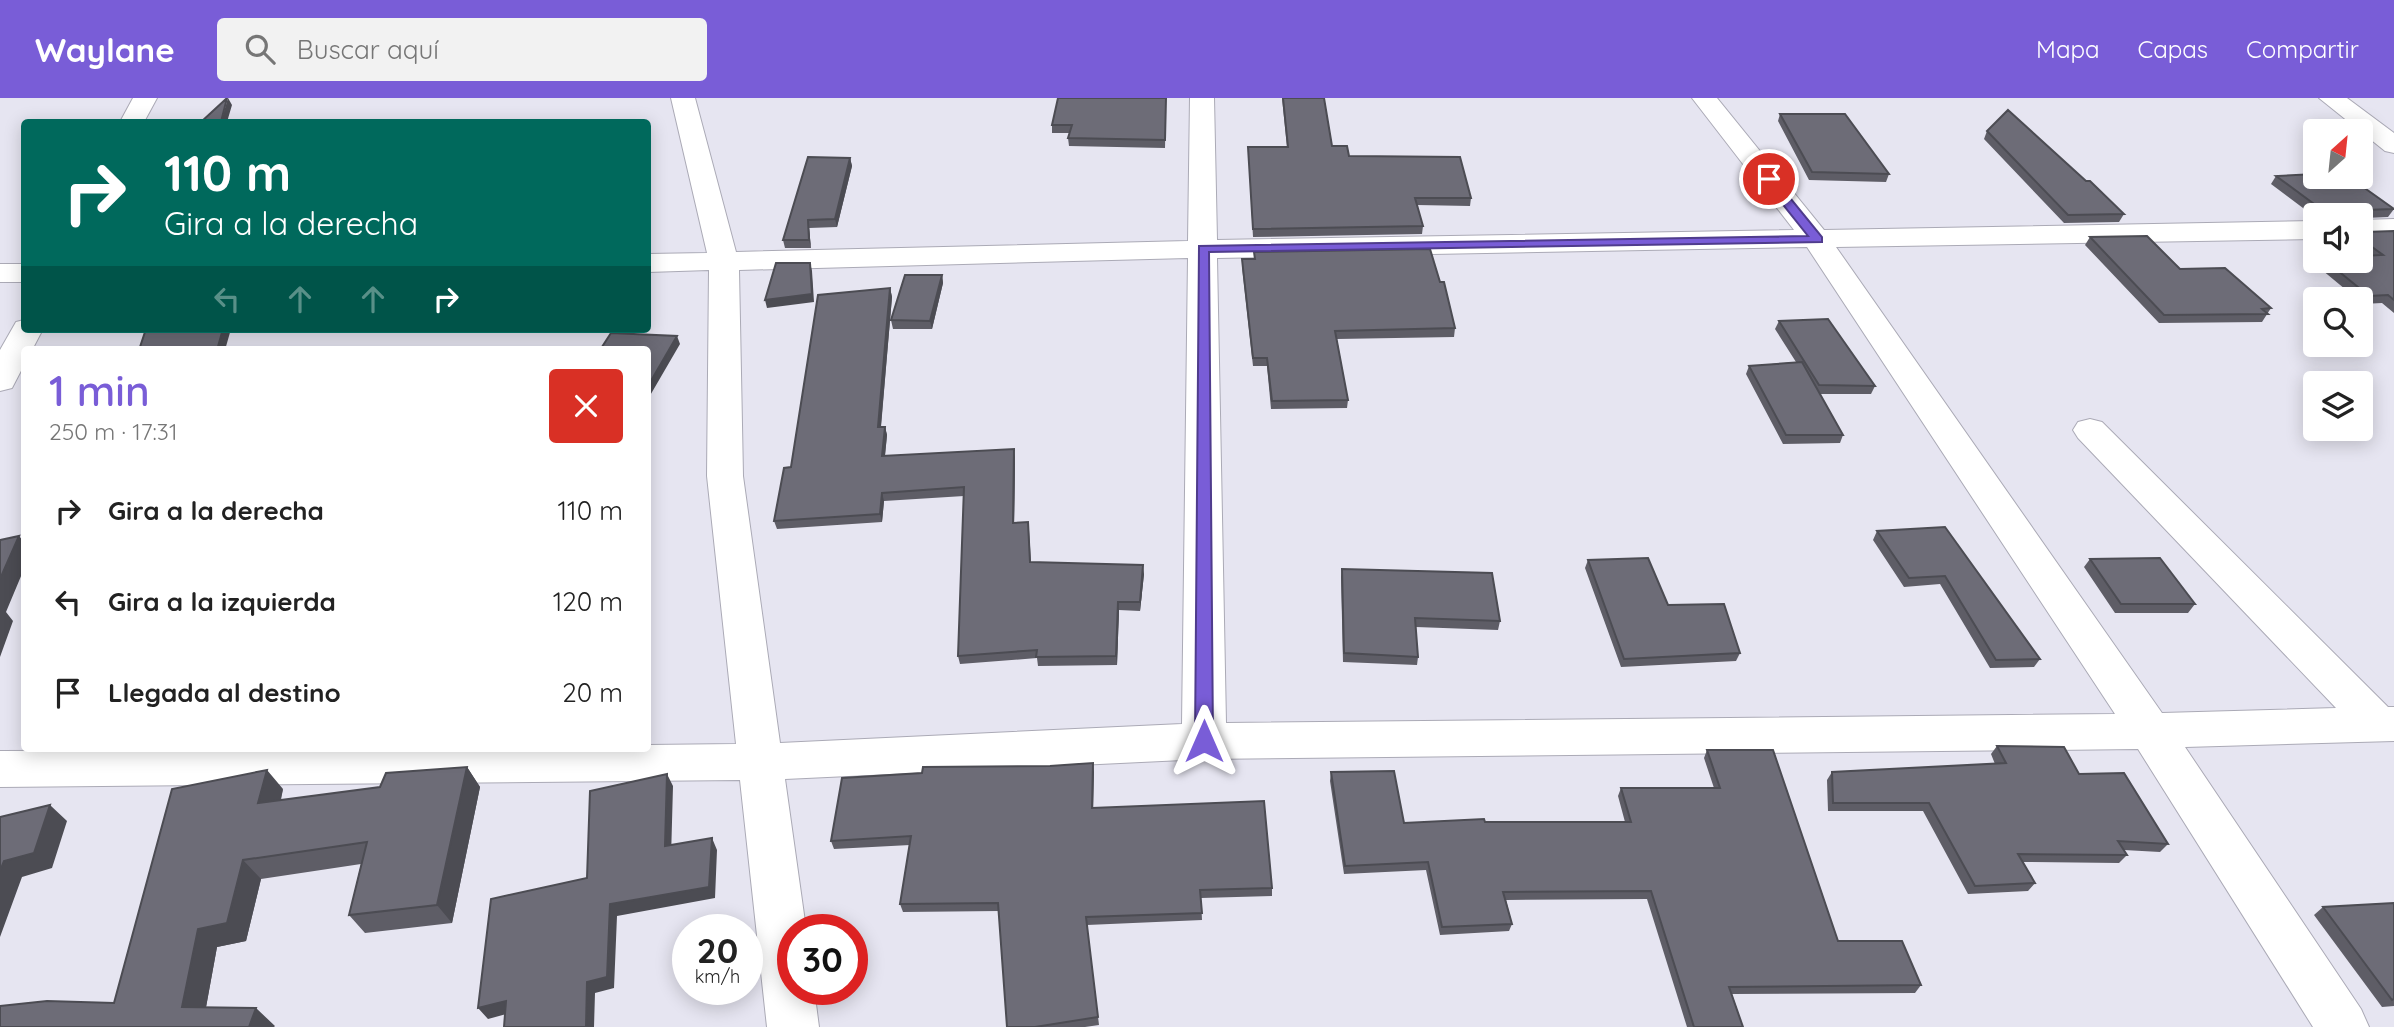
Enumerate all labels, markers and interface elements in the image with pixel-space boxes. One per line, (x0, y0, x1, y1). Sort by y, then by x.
search box (217, 18, 707, 81)
text: Waylane (35, 29, 175, 70)
icon: search (241, 30, 279, 68)
text: Buscar aquí (297, 33, 439, 66)
text: Mapa (2036, 34, 2100, 64)
text: Capas (2138, 34, 2208, 64)
text: Compartir (2246, 34, 2359, 64)
north arrow (2303, 119, 2373, 189)
map controls (2303, 119, 2373, 441)
text: 110 m (164, 142, 291, 203)
icon: right (49, 147, 140, 238)
pin (1739, 149, 1799, 209)
icon: arrive (1750, 160, 1788, 198)
text: Gira a la derecha (164, 203, 418, 243)
button: sound (2303, 203, 2373, 273)
icon: left (208, 280, 246, 318)
icon: ahead (281, 280, 319, 318)
icon: ahead (354, 280, 392, 318)
icon: right (427, 280, 465, 318)
button: search (2303, 287, 2373, 357)
text: 1 min (49, 364, 150, 417)
button: close (549, 369, 623, 443)
button: layers (2303, 371, 2373, 441)
text: 250 m · 17:31 (49, 417, 177, 446)
icon: right (49, 492, 87, 530)
text: Gira a la derecha (108, 494, 324, 527)
text: 110 m (557, 494, 623, 527)
icon: left (49, 583, 87, 621)
text: Gira a la izquierda (108, 585, 336, 618)
text: 120 m (553, 585, 623, 618)
icon: arrive (49, 674, 87, 712)
text: Llegada al destino (108, 676, 341, 709)
text: 20 m (562, 676, 623, 709)
position arrow (1167, 704, 1241, 778)
speed limit sign: 30 (777, 914, 868, 1005)
text: 20 (697, 928, 738, 972)
text: km/h (695, 965, 740, 988)

